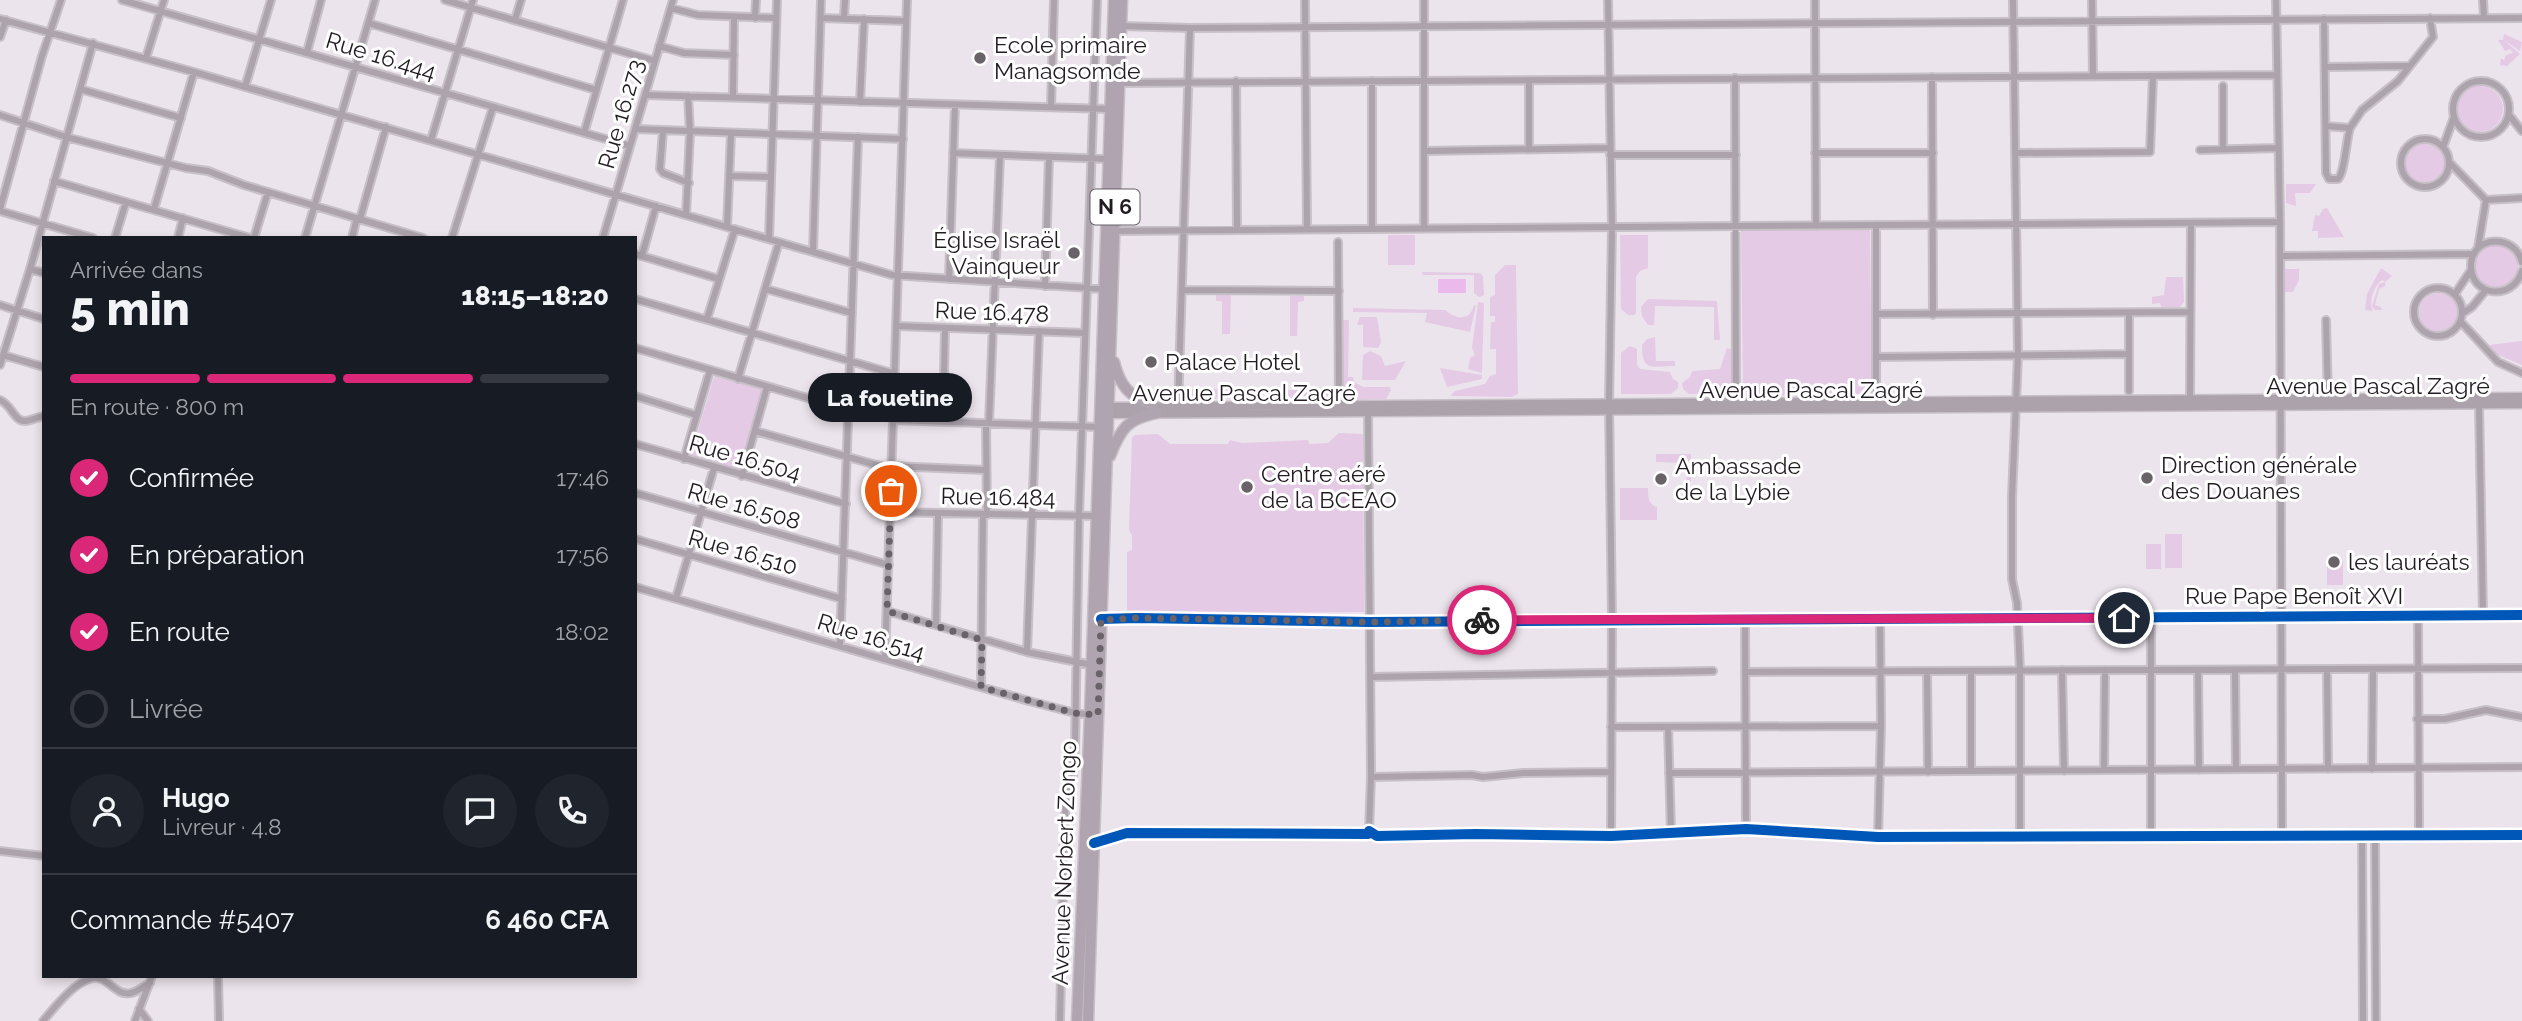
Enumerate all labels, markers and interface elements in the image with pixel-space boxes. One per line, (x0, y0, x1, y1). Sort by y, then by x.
street label: Rue 16.444 (323, 26, 439, 85)
place label: Ecole primaire Managsomde (994, 31, 1147, 84)
marker: Ecole primaire Managsomde (972, 50, 988, 66)
street label: Rue 16.273 (592, 56, 649, 172)
road number: N 6 (1090, 190, 1140, 224)
place label: Église Israël Vainqueur (933, 226, 1061, 279)
marker: Église Israël Vainqueur (1066, 245, 1082, 261)
text: Arrivée dans (70, 256, 203, 283)
text: 18:15–18:20 (461, 281, 609, 311)
text: 5 min (70, 282, 190, 336)
street label: Rue 16.478 (934, 296, 1050, 327)
place label: Palace Hotel (1165, 348, 1301, 375)
marker: Palace Hotel (1143, 354, 1159, 370)
callout: La fouetine (809, 372, 973, 421)
street label: Avenue Pascal Zagré (2266, 372, 2490, 399)
street label: Avenue Pascal Zagré (1699, 376, 1923, 403)
street label: Avenue Pascal Zagré (1132, 379, 1356, 406)
text: La fouetine (827, 384, 953, 411)
text: En route · 800 m (70, 393, 244, 420)
street label: Rue 16.504 (686, 429, 804, 486)
place label: Direction générale des Douanes (2161, 451, 2357, 504)
place label: Ambassade de la Lybie (1675, 452, 1801, 505)
icon: check (70, 459, 108, 497)
place label: Centre aéré de la BCEAO (1261, 460, 1397, 513)
pin (861, 461, 921, 521)
text: Confirmée (129, 463, 254, 493)
text: 17:46 (556, 464, 609, 491)
marker: Direction générale des Douanes (2139, 470, 2155, 486)
marker: Ambassade de la Lybie (1653, 471, 1669, 487)
icon: bag (872, 472, 910, 510)
street label: Rue 16.508 (685, 477, 804, 535)
marker: Centre aéré de la BCEAO (1239, 479, 1255, 495)
street label: Rue 16.484 (940, 482, 1056, 511)
street label: Rue 16.510 (685, 523, 801, 580)
icon: check (70, 536, 108, 574)
text: En préparation (129, 540, 305, 570)
text: 17:56 (556, 541, 609, 568)
place label: les lauréats (2348, 548, 2470, 575)
marker: les lauréats (2326, 554, 2342, 570)
street label: Rue Pape Benoît XVI (2185, 582, 2403, 609)
courier (1447, 585, 1517, 655)
pin (2094, 588, 2154, 648)
icon: home (2105, 599, 2143, 637)
icon: bike (1463, 601, 1501, 639)
street label: Rue 16.514 (814, 607, 928, 666)
icon: check (70, 613, 108, 651)
text: En route (129, 617, 230, 647)
text: 18:02 (555, 618, 609, 645)
text: Livrée (129, 694, 203, 724)
street label: Avenue Norbert Zongo (1046, 740, 1081, 986)
button: person (70, 774, 144, 848)
button: chat (443, 774, 517, 848)
button: phone (535, 774, 609, 848)
text: Hugo (162, 783, 230, 813)
text: Livreur · 4.8 (162, 813, 282, 840)
text: Commande #5407 (70, 905, 294, 935)
text: 6 460 CFA (485, 905, 609, 935)

